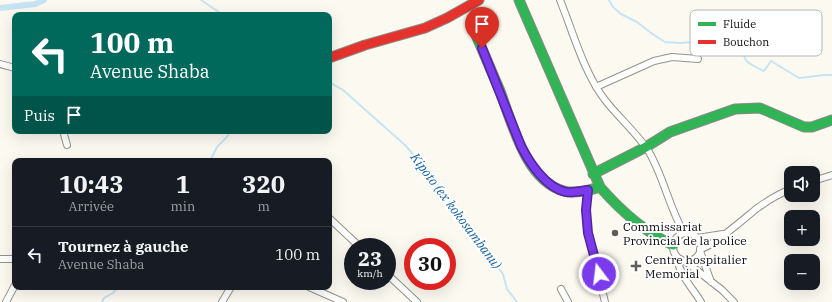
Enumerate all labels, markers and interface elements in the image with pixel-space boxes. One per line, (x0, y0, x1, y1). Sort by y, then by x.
pin (465, 7.0, 499, 48)
legend (690, 10, 822, 56)
icon: arrive (471, 13, 493, 35)
text: Fluide (723, 17, 756, 31)
text: 100 m (90, 24, 174, 61)
icon: left (24, 28, 76, 80)
text: Bouchon (723, 35, 769, 49)
text: Avenue Shaba (90, 60, 210, 83)
icon: arrive (63, 104, 85, 126)
text: Puis (24, 106, 55, 125)
water label: Kipoto (ex kokosambanu) (406, 149, 505, 273)
map controls (784, 166, 820, 290)
button: sound (784, 166, 820, 202)
text: 10:43 (59, 168, 124, 200)
text: 1 (176, 168, 190, 200)
text: 320 (242, 168, 285, 200)
text: Arrivée (69, 198, 114, 215)
text: min (170, 198, 195, 215)
text: m (257, 198, 270, 215)
button: + (784, 210, 820, 246)
place label: Commissariat Provincial de la police (623, 219, 747, 248)
marker: Commissariat Provincial de la police (610, 228, 620, 238)
text: Tournez à gauche (58, 237, 189, 256)
speed limit sign: 30 (404, 238, 456, 290)
icon: left (24, 244, 46, 266)
text: 100 m (275, 245, 320, 264)
text: 23 (358, 245, 382, 272)
place label: Centre hospitalier Memorial (645, 252, 747, 281)
position arrow (578, 253, 620, 295)
button: − (784, 254, 820, 290)
text: Avenue Shaba (58, 256, 144, 273)
marker: Centre hospitalier Memorial (630, 260, 642, 272)
text: km/h (357, 267, 383, 280)

